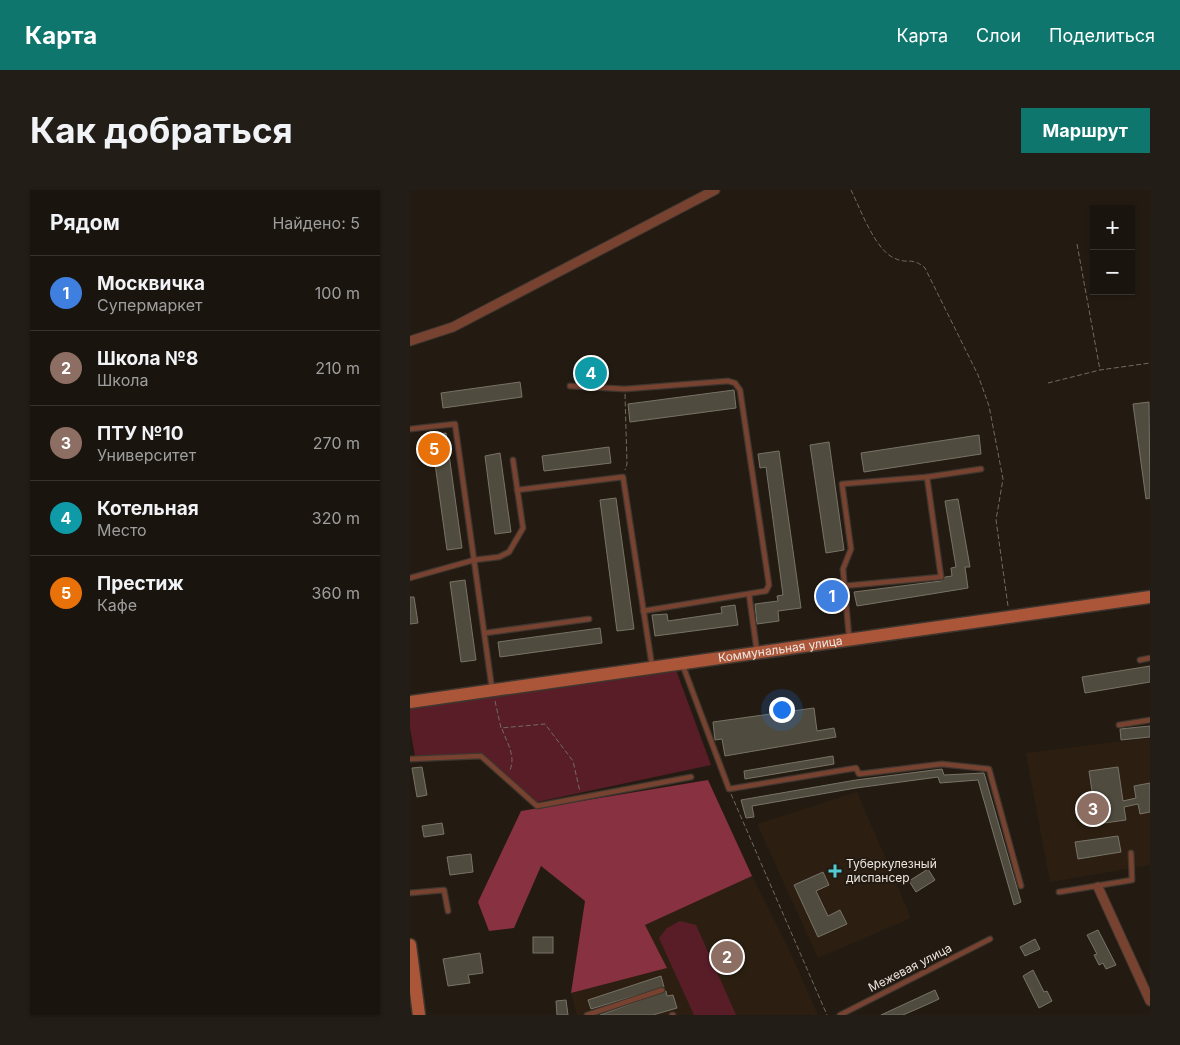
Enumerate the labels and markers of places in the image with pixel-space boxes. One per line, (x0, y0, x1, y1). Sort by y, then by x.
pin: 4 (575, 354, 607, 392)
pin: 5 (418, 430, 450, 468)
pin: 1 (816, 577, 848, 615)
pin: 3 (1077, 790, 1109, 828)
place label: Туберкулезный диспансер (846, 856, 937, 885)
marker: Туберкулезный диспансер (828, 864, 842, 878)
pin: 2 (711, 938, 743, 976)

